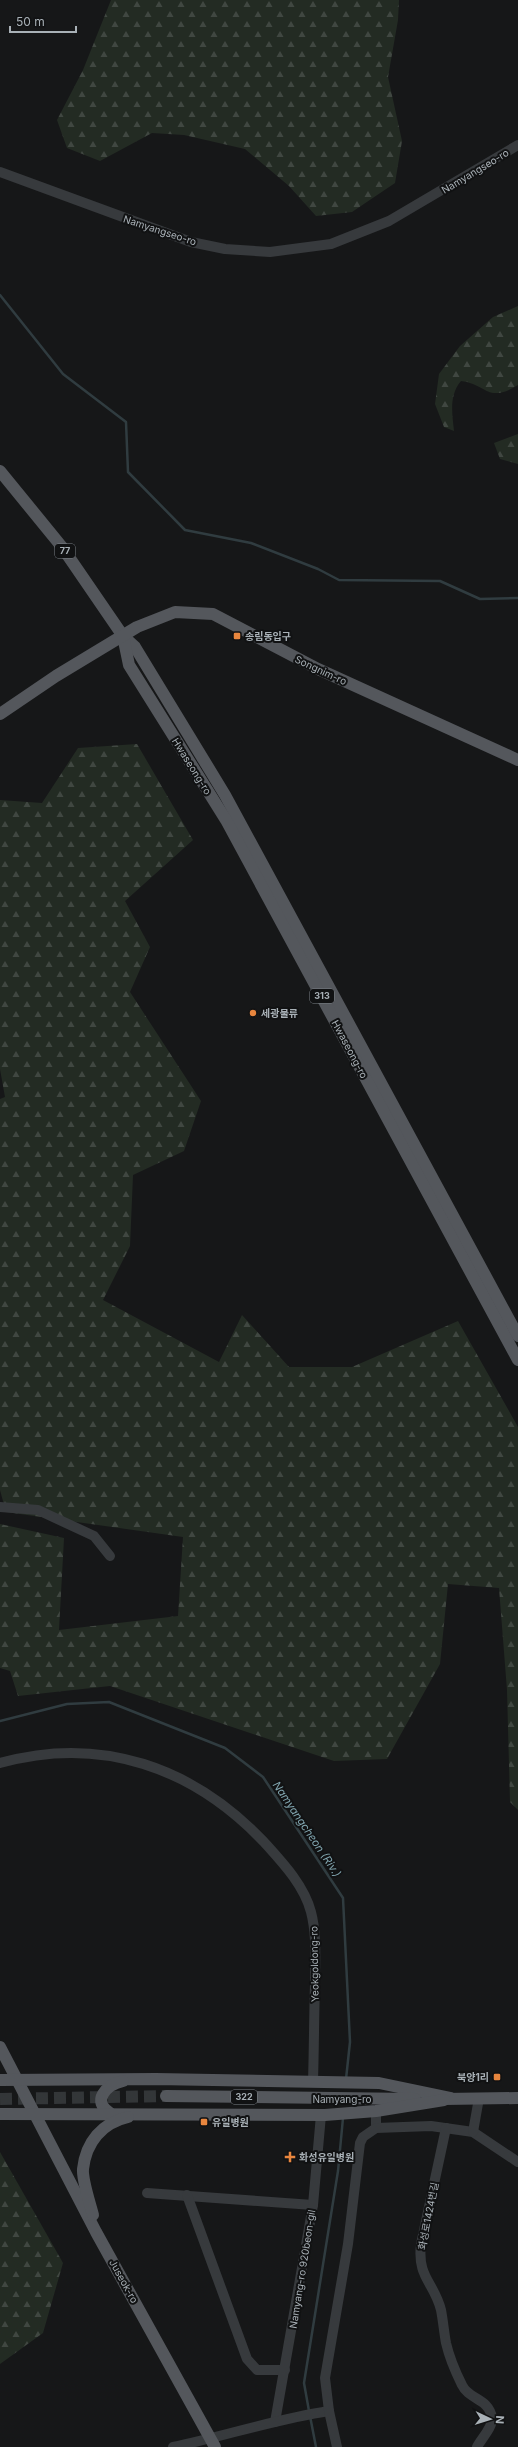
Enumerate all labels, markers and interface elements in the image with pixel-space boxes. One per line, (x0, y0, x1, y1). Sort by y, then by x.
scale bar (10, 8, 76, 34)
text: 50 m (16, 14, 45, 29)
street label: Namyangseo-ro (439, 146, 511, 196)
street label: Namyangseo-ro (122, 213, 198, 247)
road number: 77 (55, 544, 75, 558)
place label: 송림동입구 (245, 630, 291, 642)
marker: 송림동입구 (232, 631, 242, 641)
street label: Songnim-ro (293, 653, 349, 687)
street label: Hwaseong-ro (170, 735, 214, 797)
road number: 313 (310, 989, 334, 1003)
place label: 세광물류 (261, 1007, 298, 1019)
marker: 세광물류 (248, 1008, 258, 1018)
street label: Hwaseong-ro (330, 1018, 370, 1080)
water label: Namyangcheon (Riv.) (270, 1778, 344, 1880)
street label: Yeokgoldong-ro (307, 1926, 321, 2002)
place label: 북양1리 (457, 2071, 489, 2083)
marker: 북양1리 (492, 2072, 502, 2082)
road number: 322 (231, 2090, 257, 2104)
street label: Namyang-ro (312, 2093, 372, 2105)
place label: 유일병원 (212, 2116, 249, 2128)
marker: 유일병원 (199, 2117, 209, 2127)
marker: 화성유일병원 (284, 2151, 296, 2163)
place label: 화성유일병원 (299, 2151, 354, 2163)
street label: 화성로1424번길 (416, 2181, 440, 2251)
street label: Namyang-ro 920beon-gil (287, 2209, 317, 2329)
street label: Juseok-ro (107, 2257, 141, 2305)
north arrow (470, 2399, 510, 2439)
text: N (493, 2415, 507, 2424)

